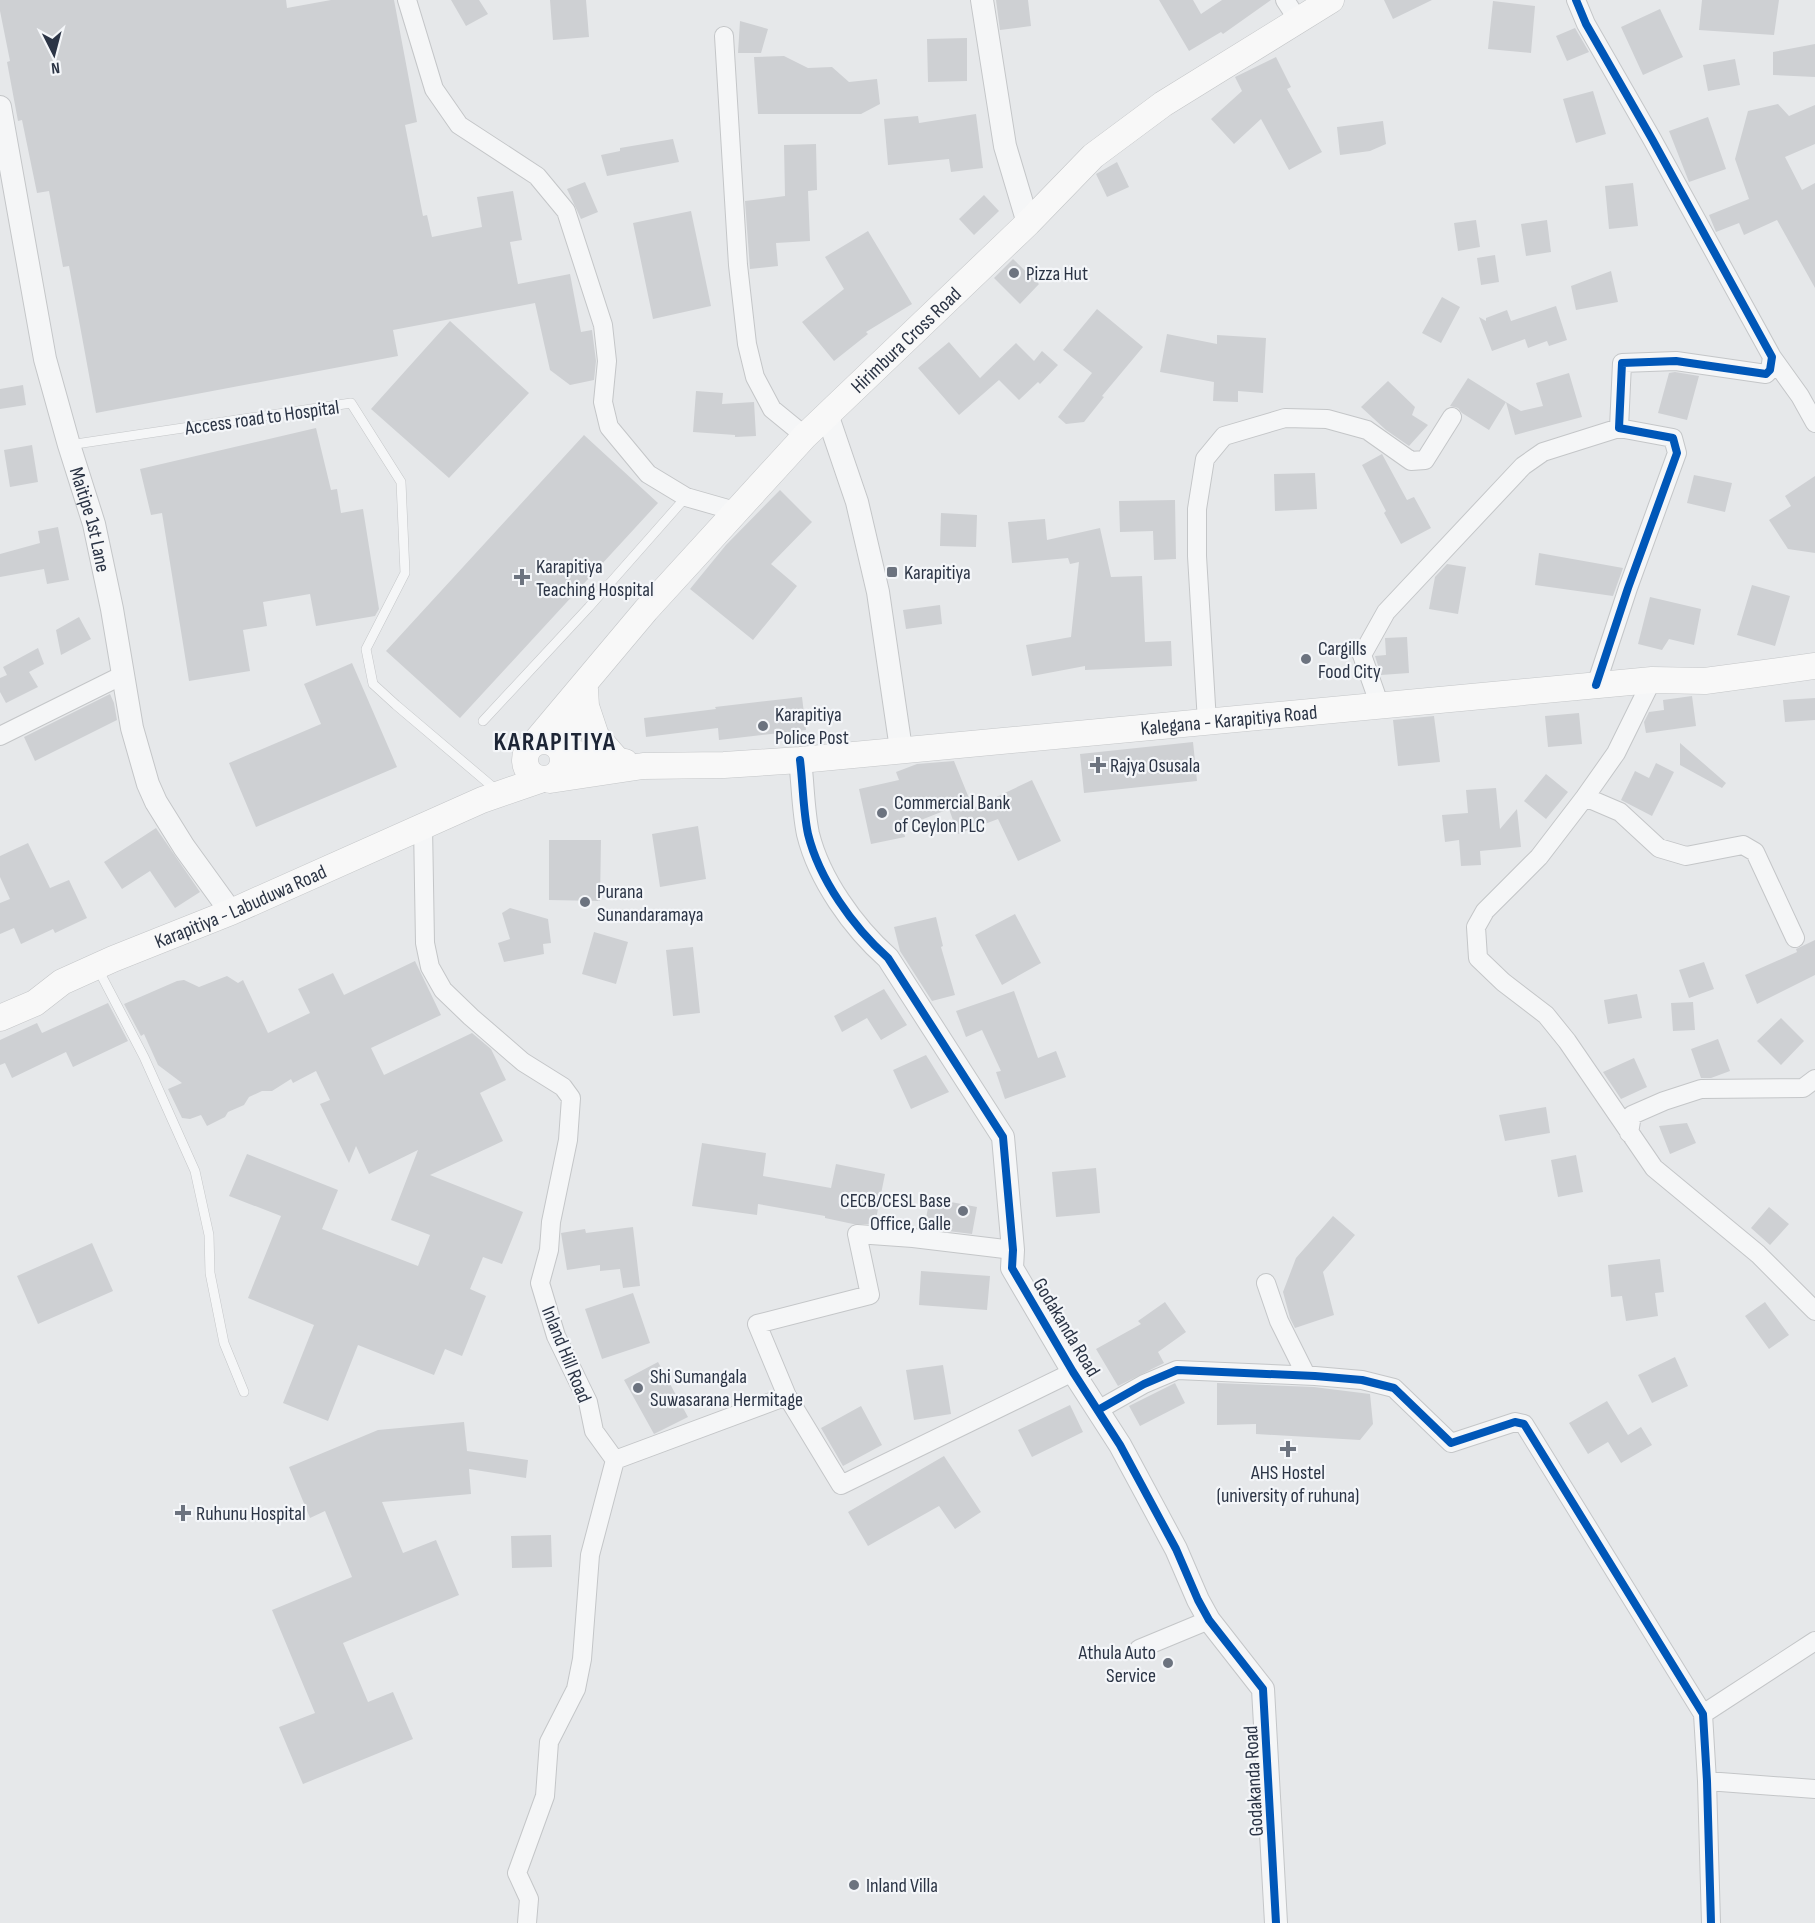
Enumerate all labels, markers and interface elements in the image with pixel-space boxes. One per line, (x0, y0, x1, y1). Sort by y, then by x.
north arrow (24, 24, 84, 84)
text: N (50, 58, 61, 77)
place label: Pizza Hut (1026, 262, 1088, 286)
marker: Pizza Hut (1007, 266, 1021, 280)
street label: Hirimbura Cross Road (846, 282, 966, 399)
street label: Access road to Hospital (183, 395, 341, 441)
street label: Maitipe 1st Lane (64, 464, 115, 574)
place label: Karapitiya Teaching Hospital (536, 555, 654, 602)
place label: Karapitiya (904, 561, 971, 585)
marker: Karapitiya (885, 565, 899, 579)
marker: Karapitiya Teaching Hospital (513, 568, 531, 586)
place label: Cargills Food City (1318, 637, 1381, 684)
marker: Cargills Food City (1299, 652, 1313, 666)
street label: Kalegana - Karapitiya Road (1140, 700, 1318, 741)
place label: Karapitiya Police Post (775, 703, 849, 750)
marker: Karapitiya Police Post (756, 719, 770, 733)
district label: KARAPITIYA (493, 727, 617, 758)
place label: Rajya Osusala (1110, 754, 1200, 778)
marker: Rajya Osusala (1091, 758, 1105, 772)
place label: Commercial Bank of Ceylon PLC (894, 791, 1010, 838)
marker: Commercial Bank of Ceylon PLC (875, 806, 889, 820)
street label: Karapitiya - Labuduwa Road (151, 860, 330, 954)
place label: Purana Sunandaramaya (597, 880, 703, 927)
marker: Purana Sunandaramaya (578, 895, 592, 909)
place label: CECB/CESL Base Office, Galle (840, 1189, 951, 1236)
marker: CECB/CESL Base Office, Galle (956, 1204, 970, 1218)
street label: Godakanda Road (1027, 1274, 1105, 1381)
street label: Inland Hill Road (536, 1303, 596, 1406)
place label: Shi Sumangala Suwasarana Hermitage (650, 1365, 803, 1412)
marker: Shi Sumangala Suwasarana Hermitage (631, 1381, 645, 1395)
marker: AHS Hostel (university of ruhuna) (1279, 1440, 1297, 1458)
place label: AHS Hostel (university of ruhuna) (1217, 1461, 1359, 1508)
place label: Ruhunu Hospital (196, 1502, 306, 1526)
marker: Ruhunu Hospital (174, 1504, 192, 1522)
place label: Athula Auto Service (1078, 1641, 1156, 1688)
marker: Athula Auto Service (1161, 1656, 1175, 1670)
street label: Godakanda Road (1239, 1725, 1269, 1837)
place label: Inland Villa (866, 1874, 938, 1898)
marker: Inland Villa (847, 1878, 861, 1892)

